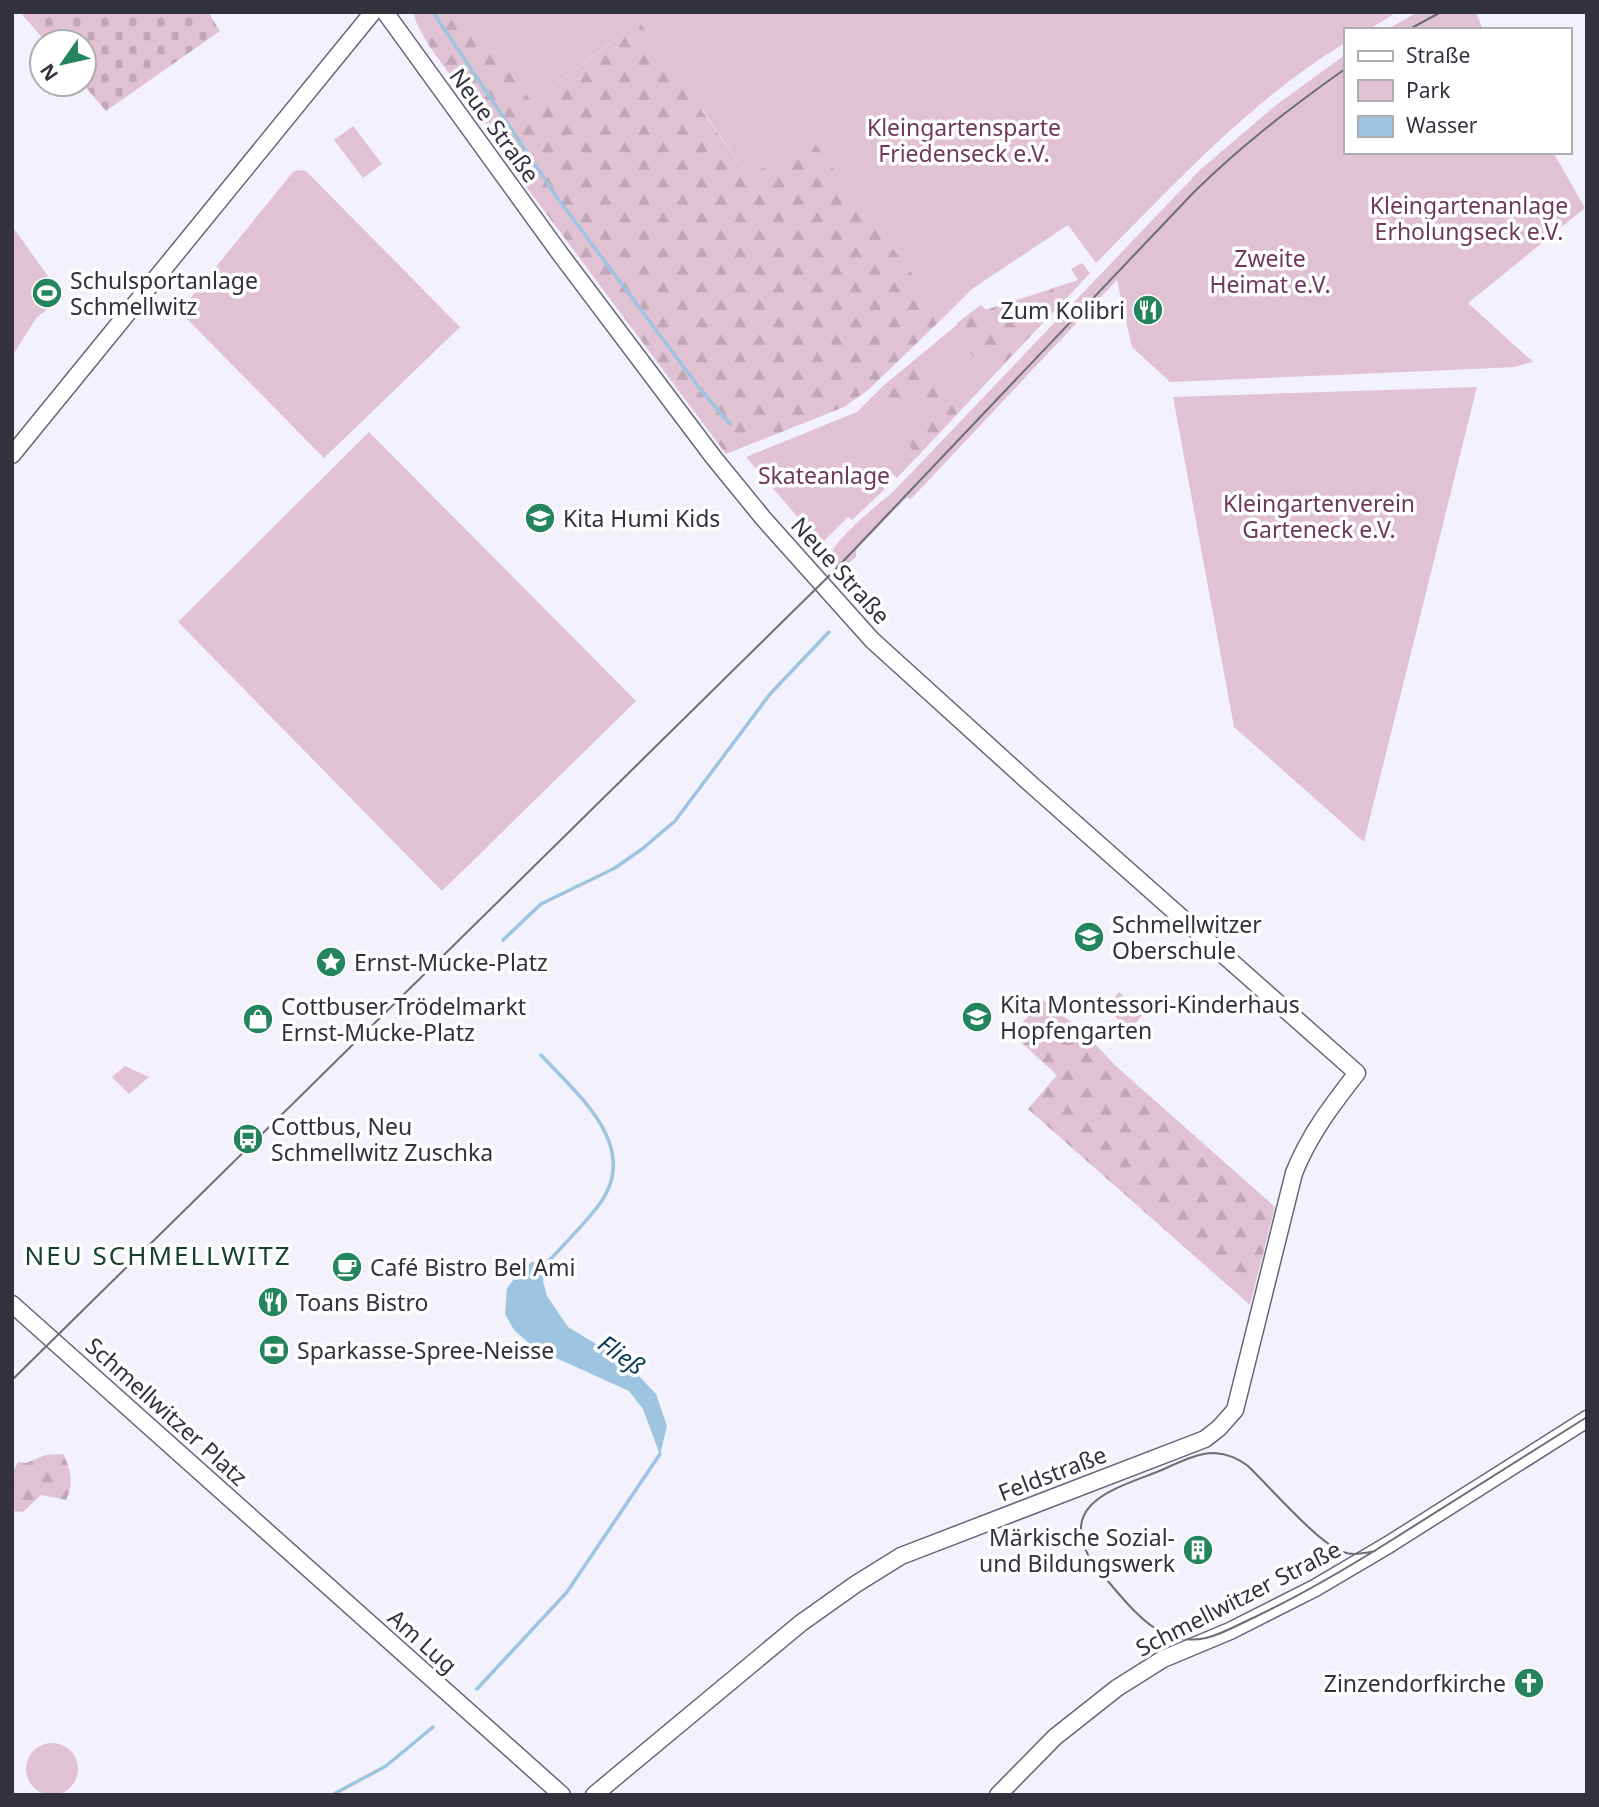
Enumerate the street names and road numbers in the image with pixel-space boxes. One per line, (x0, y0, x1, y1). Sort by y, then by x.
street label: Neue Straße (443, 61, 547, 189)
street label: Neue Straße (784, 510, 898, 630)
street label: Schmellwitzer Platz (79, 1330, 255, 1492)
street label: Feldstraße (993, 1438, 1111, 1508)
street label: Schmellwitzer Straße (1130, 1532, 1346, 1664)
street label: Am Lug (382, 1601, 464, 1681)

